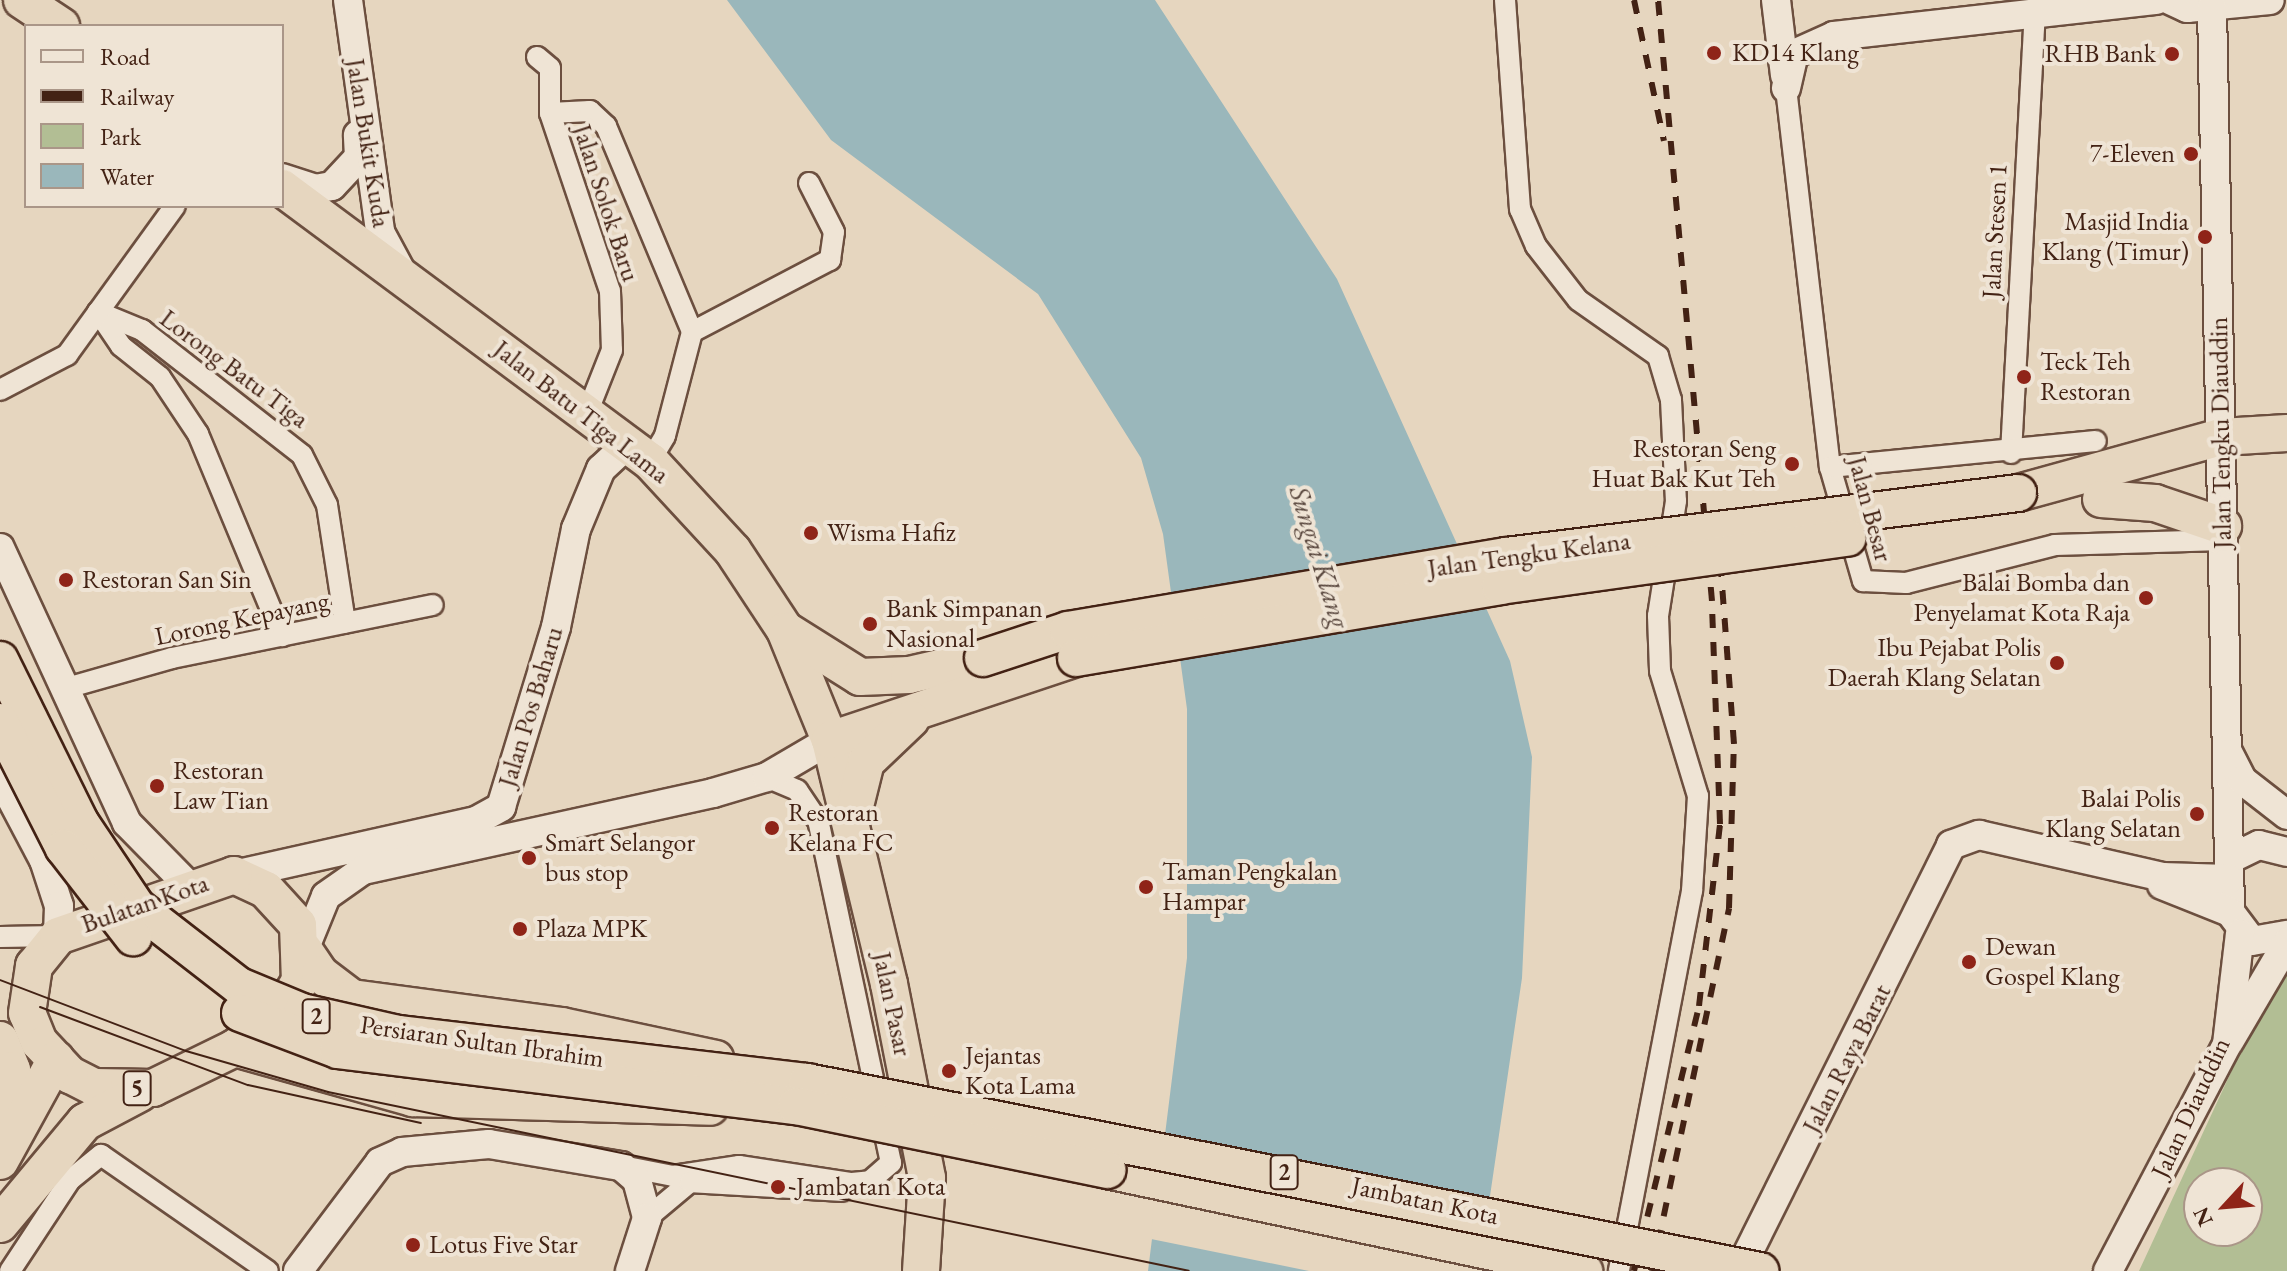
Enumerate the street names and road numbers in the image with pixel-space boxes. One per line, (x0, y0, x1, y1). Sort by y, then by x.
street label: Jalan Bukit Kuda (339, 56, 397, 230)
street label: Jalan Solok Baru (566, 120, 646, 286)
street label: Jalan Stesen 1 (1976, 163, 2014, 299)
street label: Lorong Batu Tiga (154, 303, 314, 435)
street label: Jalan Tengku Diauddin (2203, 317, 2239, 549)
street label: Jalan Batu Tiga Lama (487, 334, 675, 490)
street label: Jalan Besar (1841, 453, 1899, 565)
street label: Jalan Tengku Kelana (1426, 525, 1632, 585)
street label: Lorong Kepayang (152, 585, 332, 653)
street label: Jalan Pos Baharu (492, 623, 570, 791)
street label: Bulatan Kota (77, 868, 213, 940)
street label: Jalan Pasar (866, 949, 918, 1059)
street label: Jalan Raya Barat (1796, 979, 1898, 1139)
road number: 2 (300, 996, 332, 1036)
street label: Persiaran Sultan Ibrahim (358, 1009, 606, 1075)
street label: Jalan Diauddin (2145, 1033, 2237, 1183)
road number: 5 (121, 1068, 153, 1108)
road number: 2 (1268, 1152, 1300, 1192)
street label: Jambatan Kota (1349, 1170, 1501, 1232)

